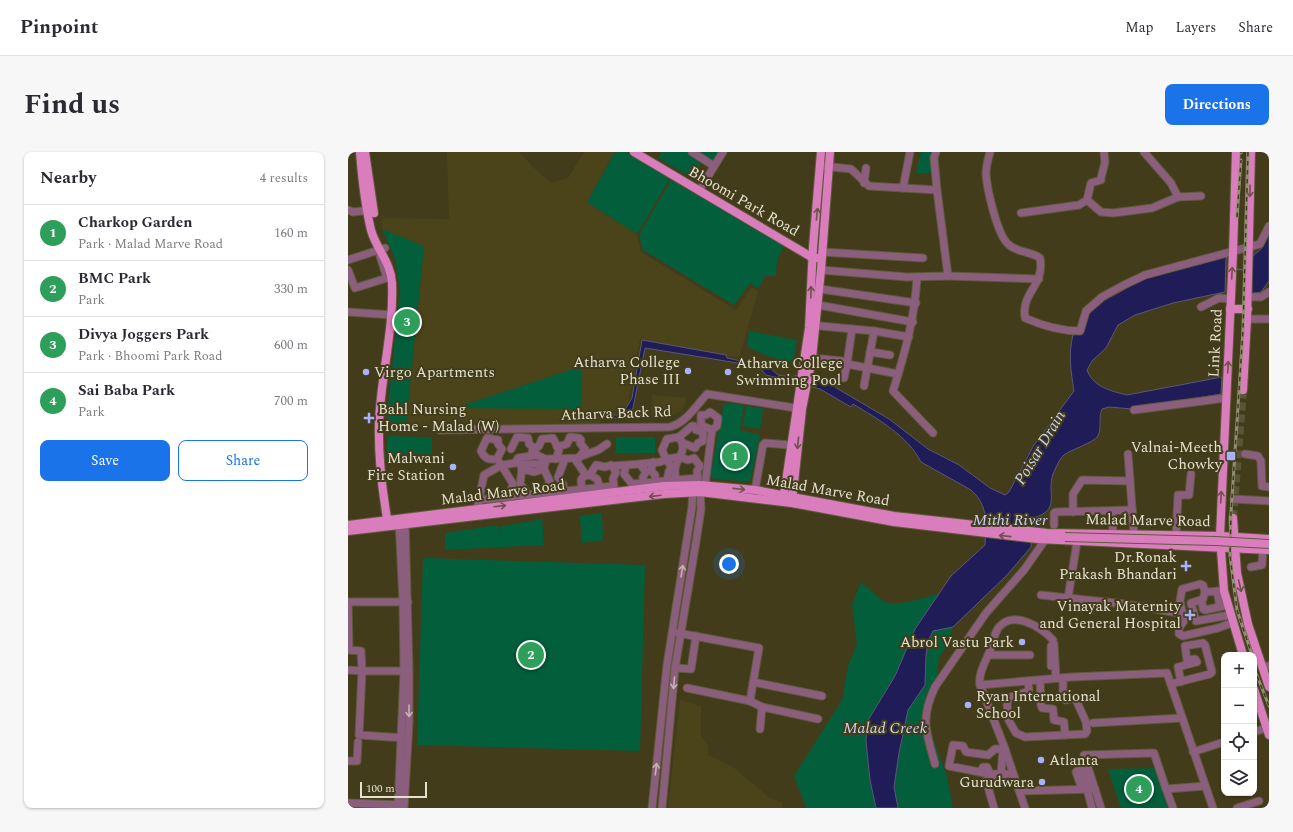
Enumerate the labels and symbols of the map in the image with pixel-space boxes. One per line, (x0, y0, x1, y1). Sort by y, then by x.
street label: Bhoomi Park Road (684, 160, 803, 243)
one-way arrow (1246, 184, 1254, 197)
one-way arrow (813, 208, 820, 221)
one-way arrow (1228, 267, 1236, 280)
one-way arrow (807, 286, 815, 299)
pin: 3 (394, 307, 420, 337)
street label: Link Road (1202, 308, 1229, 378)
place label: Atharva College Phase III (573, 351, 680, 391)
place label: Atharva College Swimming Pool (736, 352, 843, 392)
place label: Virgo Apartments (374, 361, 495, 384)
one-way arrow (1224, 361, 1231, 374)
marker: Atharva College Phase III (683, 366, 693, 376)
marker: Virgo Apartments (361, 367, 371, 377)
marker: Atharva College Swimming Pool (723, 367, 733, 377)
place label: Bahl Nursing Home - Malad (W) (378, 398, 499, 438)
street label: Atharva Back Rd (560, 400, 672, 427)
water label: Poisar Drain (1008, 405, 1072, 489)
marker: Bahl Nursing Home - Malad (W) (363, 412, 375, 424)
one-way arrow (794, 436, 802, 449)
place label: Valnai-Meeth Chowky (1131, 436, 1223, 476)
pin: 1 (722, 441, 748, 471)
place label: Malwani Fire Station (367, 447, 445, 487)
marker: Valnai-Meeth Chowky (1225, 450, 1237, 462)
marker: Malwani Fire Station (448, 462, 458, 472)
street label: Malad Marve Road (764, 468, 892, 513)
street label: Malad Marve Road (440, 473, 567, 512)
one-way arrow (732, 485, 745, 492)
one-way arrow (1218, 491, 1225, 504)
one-way arrow (649, 492, 662, 499)
one-way arrow (493, 502, 506, 510)
water label: Mithi River (972, 508, 1048, 532)
street label: Malad Marve Road (1085, 508, 1211, 533)
one-way arrow (999, 532, 1012, 540)
place label: Dr.Ronak Prakash Bhandari (1059, 546, 1177, 586)
your location (719, 554, 739, 574)
marker: Dr.Ronak Prakash Bhandari (1180, 560, 1192, 572)
one-way arrow (678, 565, 686, 578)
one-way arrow (1236, 579, 1244, 592)
place label: Vinayak Maternity and General Hospital (1040, 595, 1182, 635)
marker: Vinayak Maternity and General Hospital (1184, 609, 1196, 621)
place label: Abrol Vastu Park (900, 631, 1014, 654)
marker: Abrol Vastu Park (1017, 637, 1027, 647)
pin: 2 (518, 640, 544, 670)
one-way arrow (670, 676, 677, 689)
place label: Ryan International School (976, 685, 1100, 725)
marker: Ryan International School (963, 700, 973, 710)
one-way arrow (405, 704, 413, 717)
water label: Malad Creek (843, 716, 928, 740)
place label: Atlanta (1049, 749, 1099, 772)
marker: Atlanta (1036, 755, 1046, 765)
one-way arrow (652, 763, 660, 776)
place label: Gurudwara (959, 771, 1035, 794)
pin: 4 (1126, 774, 1152, 804)
marker: Gurudwara (1037, 777, 1047, 787)
scale bar (360, 780, 427, 799)

